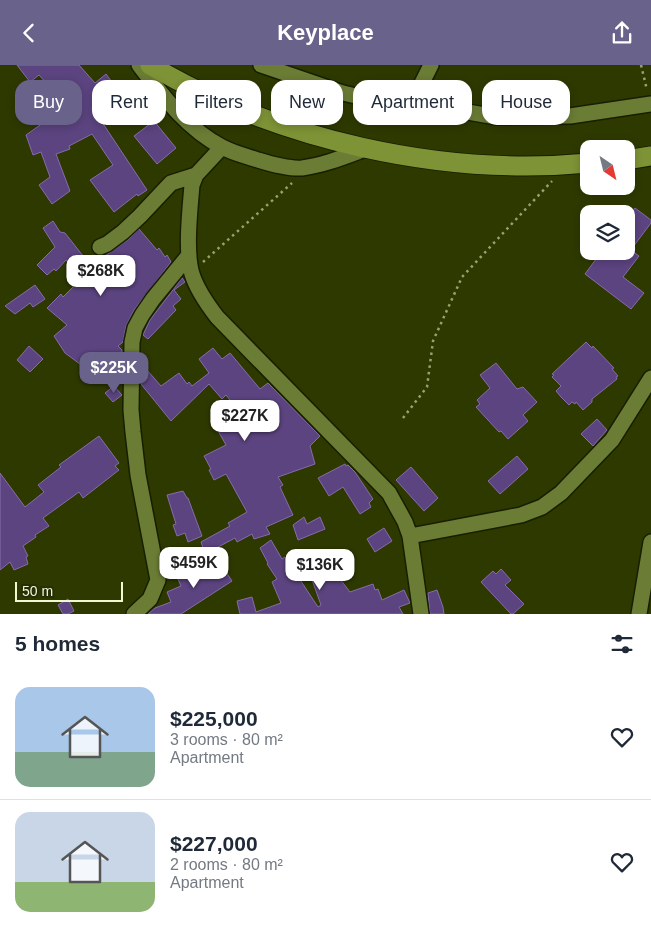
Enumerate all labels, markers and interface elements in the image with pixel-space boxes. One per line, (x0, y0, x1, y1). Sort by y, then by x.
icon: back (15, 19, 43, 47)
icon: share (608, 19, 636, 47)
text: Keyplace (277, 20, 374, 45)
chip: Buy (15, 80, 82, 125)
chip: Rent (92, 80, 166, 125)
chip: Filters (176, 80, 261, 125)
chip: New (271, 80, 343, 125)
chip: Apartment (353, 80, 472, 125)
chip: House (482, 80, 570, 125)
north arrow (580, 140, 635, 195)
map controls (580, 140, 635, 260)
button: layers (580, 205, 635, 260)
pin: $268K (66, 255, 136, 297)
text: $268K (77, 262, 125, 279)
pin: $225K (79, 351, 149, 394)
text: $225K (90, 359, 138, 376)
pin: $227K (210, 399, 280, 442)
text: $227K (221, 407, 269, 424)
pin: $459K (159, 547, 229, 589)
pin: $136K (285, 549, 355, 591)
text: $459K (170, 554, 218, 571)
text: $136K (296, 556, 344, 573)
scale bar (15, 579, 122, 602)
text: 50 m (22, 583, 53, 599)
icon: filters (608, 630, 636, 658)
text: 5 homes (15, 632, 100, 655)
icon: home (55, 707, 115, 767)
text: $225,000 (170, 707, 258, 730)
icon: heart (608, 723, 636, 751)
text: 3 rooms · 80 m² (170, 731, 283, 748)
text: Apartment (170, 749, 244, 766)
icon: home (55, 832, 115, 892)
text: $227,000 (170, 832, 258, 855)
icon: heart (608, 848, 636, 876)
text: 2 rooms · 80 m² (170, 856, 283, 873)
text: Apartment (170, 874, 244, 891)

